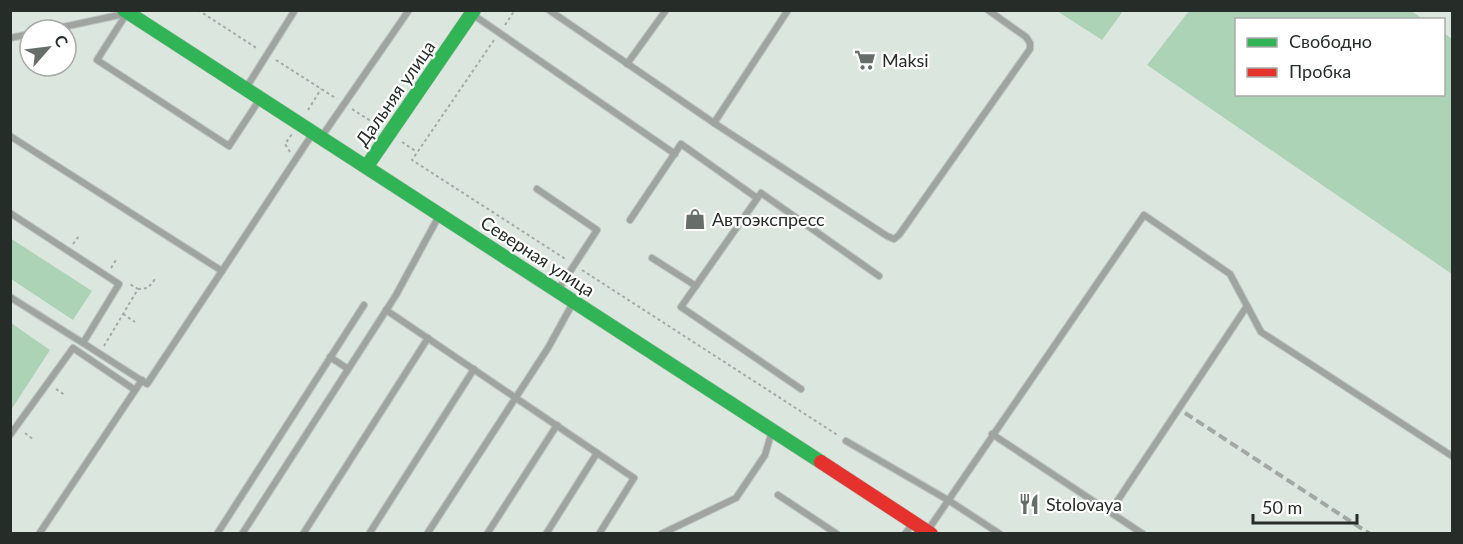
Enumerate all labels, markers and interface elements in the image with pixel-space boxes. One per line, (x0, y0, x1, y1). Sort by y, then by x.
north arrow (18, 18, 78, 78)
legend (1235, 18, 1445, 96)
text: Свободно (1289, 30, 1372, 52)
text: С (51, 32, 73, 50)
street label: Дальняя улица (350, 36, 440, 150)
supermarket icon: Maksi (853, 48, 877, 72)
place label: Maksi (882, 49, 929, 71)
text: Пробка (1289, 60, 1351, 82)
shop icon: Автоэкспресс (683, 207, 707, 231)
place label: Автоэкспресс (712, 208, 825, 230)
street label: Северная улица (477, 211, 599, 301)
scale bar (1253, 487, 1356, 525)
restaurant icon: Stolovaya (1017, 492, 1041, 516)
place label: Stolovaya (1046, 493, 1122, 515)
text: 50 m (1262, 496, 1302, 518)

